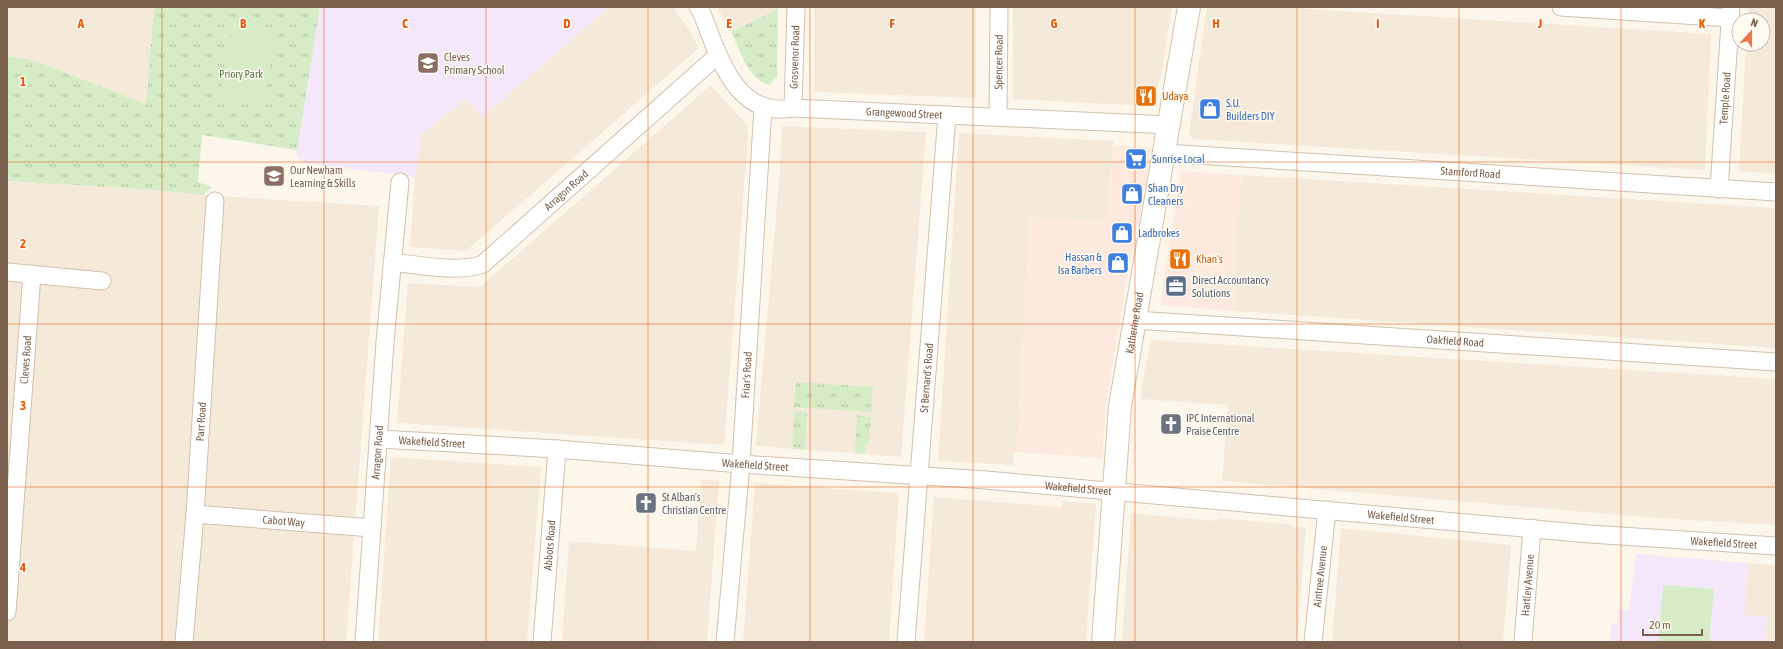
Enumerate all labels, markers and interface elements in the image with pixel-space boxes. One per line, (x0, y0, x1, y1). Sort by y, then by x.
north arrow (1731, 12, 1771, 52)
text: A (77, 16, 85, 31)
text: B (240, 16, 247, 31)
text: C (402, 16, 408, 31)
text: D (563, 16, 571, 31)
text: E (726, 16, 732, 31)
text: F (889, 16, 895, 31)
text: G (1051, 16, 1058, 31)
text: H (1212, 16, 1220, 31)
text: I (1376, 16, 1380, 31)
text: J (1537, 16, 1542, 31)
text: K (1699, 16, 1706, 31)
text: N (1749, 16, 1760, 29)
street label: Grosvenor Road (788, 25, 801, 89)
street label: Spencer Road (992, 34, 1005, 90)
school or university icon: Cleves Primary School (415, 50, 441, 76)
place label: Cleves Primary School (444, 51, 505, 76)
park label: Priory Park (219, 68, 263, 80)
street label: Temple Road (1717, 72, 1733, 125)
text: 1 (20, 74, 26, 89)
restaurant icon: Udaya (1133, 83, 1159, 109)
place label: Udaya (1162, 90, 1188, 102)
shop icon: S.U. Builders DIY (1197, 96, 1223, 122)
place label: S.U. Builders DIY (1226, 97, 1275, 122)
street label: Grangewood Street (866, 105, 943, 121)
supermarket icon: Sunrise Local (1123, 146, 1149, 172)
place label: Sunrise Local (1152, 153, 1205, 165)
school or university icon: Our Newham Learning & Skills (261, 163, 287, 189)
place label: Our Newham Learning & Skills (290, 164, 356, 189)
street label: Stamford Road (1440, 165, 1501, 180)
street label: Arragon Road (542, 168, 590, 213)
shop icon: Shan Dry Cleaners (1119, 181, 1145, 207)
place label: Shan Dry Cleaners (1148, 182, 1184, 207)
shop icon: Ladbrokes (1109, 220, 1135, 246)
place label: Ladbrokes (1138, 227, 1180, 239)
text: 2 (20, 236, 26, 251)
restaurant icon: Khan's (1167, 246, 1193, 272)
shop icon: Hassan & Isa Barbers (1105, 250, 1131, 276)
place label: Hassan & Isa Barbers (1058, 251, 1102, 276)
place label: Khan's (1196, 253, 1223, 265)
office icon: Direct Accountancy Solutions (1163, 273, 1189, 299)
place label: Direct Accountancy Solutions (1192, 274, 1270, 299)
street label: Katherine Road (1123, 291, 1146, 355)
street label: Oakfield Road (1426, 333, 1484, 349)
street label: Cleves Road (18, 335, 33, 384)
street label: St Bernard's Road (918, 342, 935, 413)
street label: Friar's Road (739, 351, 754, 399)
text: 3 (20, 398, 26, 413)
street label: Parr Road (194, 402, 208, 442)
church icon: IPC International Praise Centre (1158, 411, 1184, 437)
place label: IPC International Praise Centre (1186, 412, 1255, 437)
street label: Arragon Road (369, 425, 385, 480)
street label: Wakefield Street (398, 434, 466, 450)
street label: Wakefield Street (721, 456, 789, 473)
street label: Wakefield Street (1044, 479, 1112, 497)
church icon: St Alban's Christian Centre (633, 490, 659, 516)
place label: St Alban's Christian Centre (662, 491, 726, 516)
street label: Wakefield Street (1367, 508, 1435, 526)
street label: Cabot Way (262, 513, 306, 529)
street label: Abbots Road (542, 520, 557, 571)
street label: Wakefield Street (1690, 535, 1758, 551)
street label: Aintree Avenue (1311, 545, 1329, 608)
street label: Hartley Avenue (1519, 554, 1536, 617)
text: 4 (19, 560, 26, 575)
scale bar (1643, 611, 1702, 637)
text: 20 m (1649, 618, 1671, 632)

